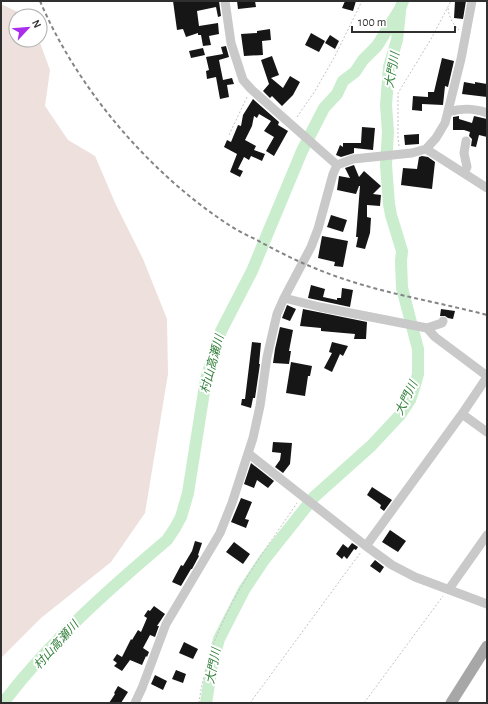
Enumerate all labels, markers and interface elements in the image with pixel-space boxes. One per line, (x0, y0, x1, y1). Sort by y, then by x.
north arrow (8, 8, 48, 48)
scale bar (352, 8, 455, 34)
text: 100 m (358, 16, 386, 28)
text: N (30, 18, 43, 30)
water label: 大門川 (382, 49, 401, 89)
water label: 村山高瀬川 (197, 331, 226, 395)
water label: 大門川 (392, 377, 420, 417)
water label: 村山高瀬川 (31, 617, 82, 671)
water label: 大門川 (203, 645, 223, 685)

